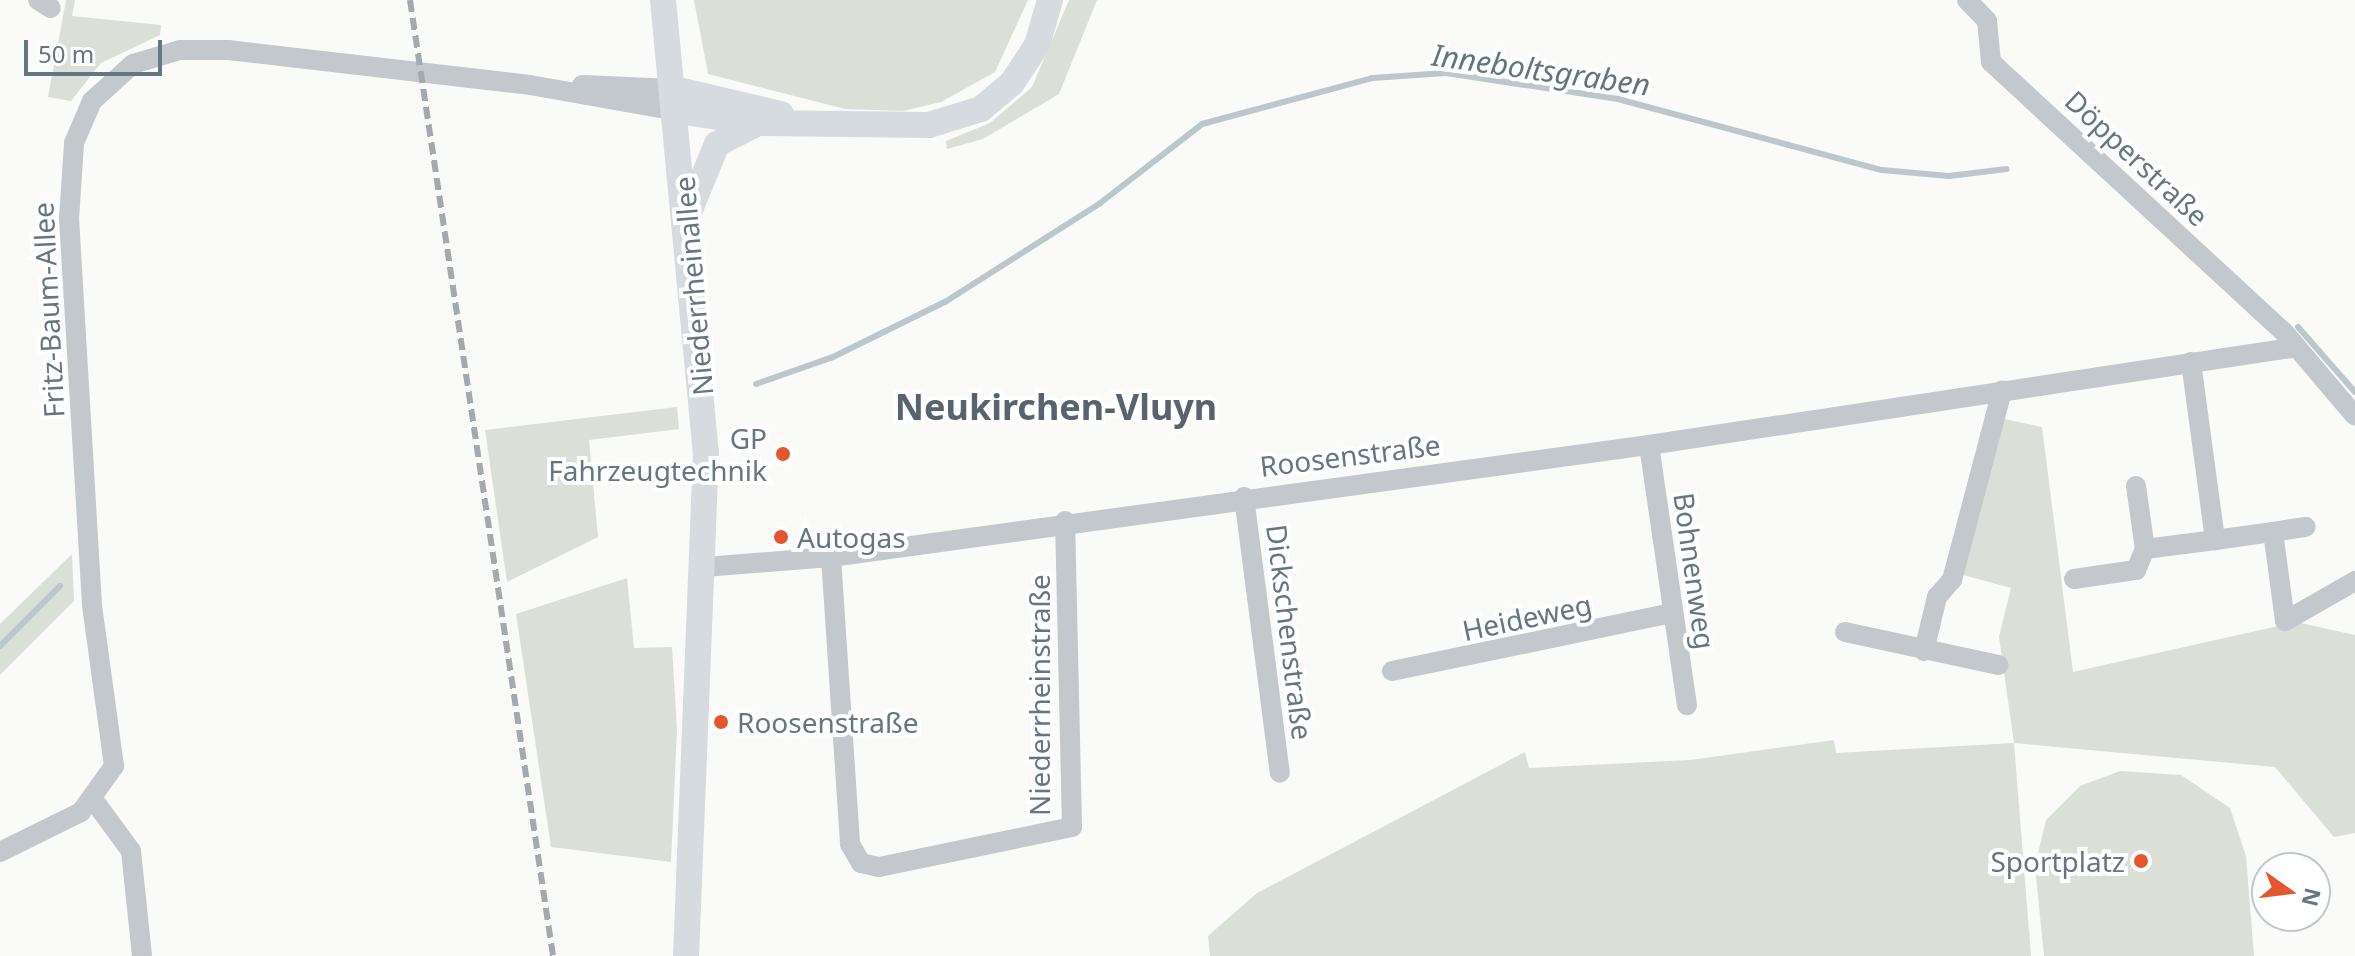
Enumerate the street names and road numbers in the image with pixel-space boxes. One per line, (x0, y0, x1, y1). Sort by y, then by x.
street label: Döpperstraße (2059, 83, 2215, 233)
street label: Niederrheinallee (667, 175, 719, 397)
street label: Fritz-Baum-Allee (26, 201, 70, 419)
street label: Roosenstraße (1258, 427, 1442, 483)
street label: Bohnenweg (1667, 490, 1723, 652)
street label: Dickschenstraße (1260, 522, 1320, 742)
street label: Niederrheinstraße (1022, 574, 1056, 816)
street label: Heideweg (1459, 587, 1595, 647)

